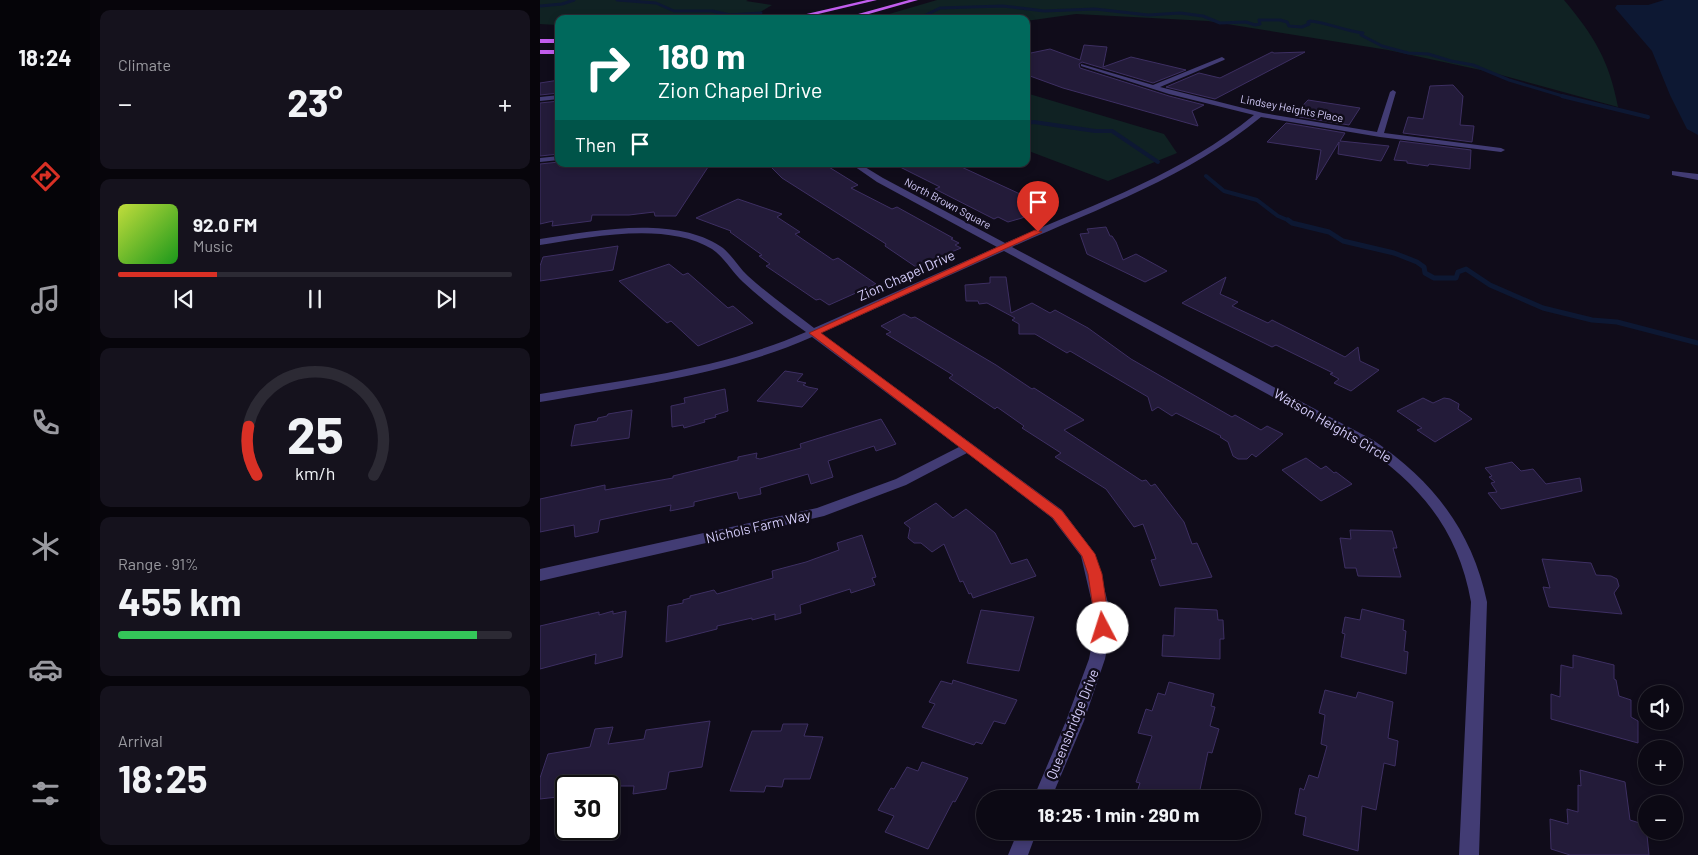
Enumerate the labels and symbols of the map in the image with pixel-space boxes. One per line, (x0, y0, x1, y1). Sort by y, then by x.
street label: Lindsey Heights Place (1239, 92, 1345, 124)
street label: North Brown Square (902, 175, 994, 231)
pin (1017, 181, 1059, 232)
street label: Zion Chapel Drive (855, 246, 957, 304)
street label: Watson Heights Circle (1271, 384, 1395, 466)
street label: Nichols Farm Way (704, 506, 813, 546)
position arrow (1076, 601, 1128, 653)
street label: Queensbridge Drive (1042, 666, 1102, 782)
speed limit sign: 30 (555, 775, 620, 840)

